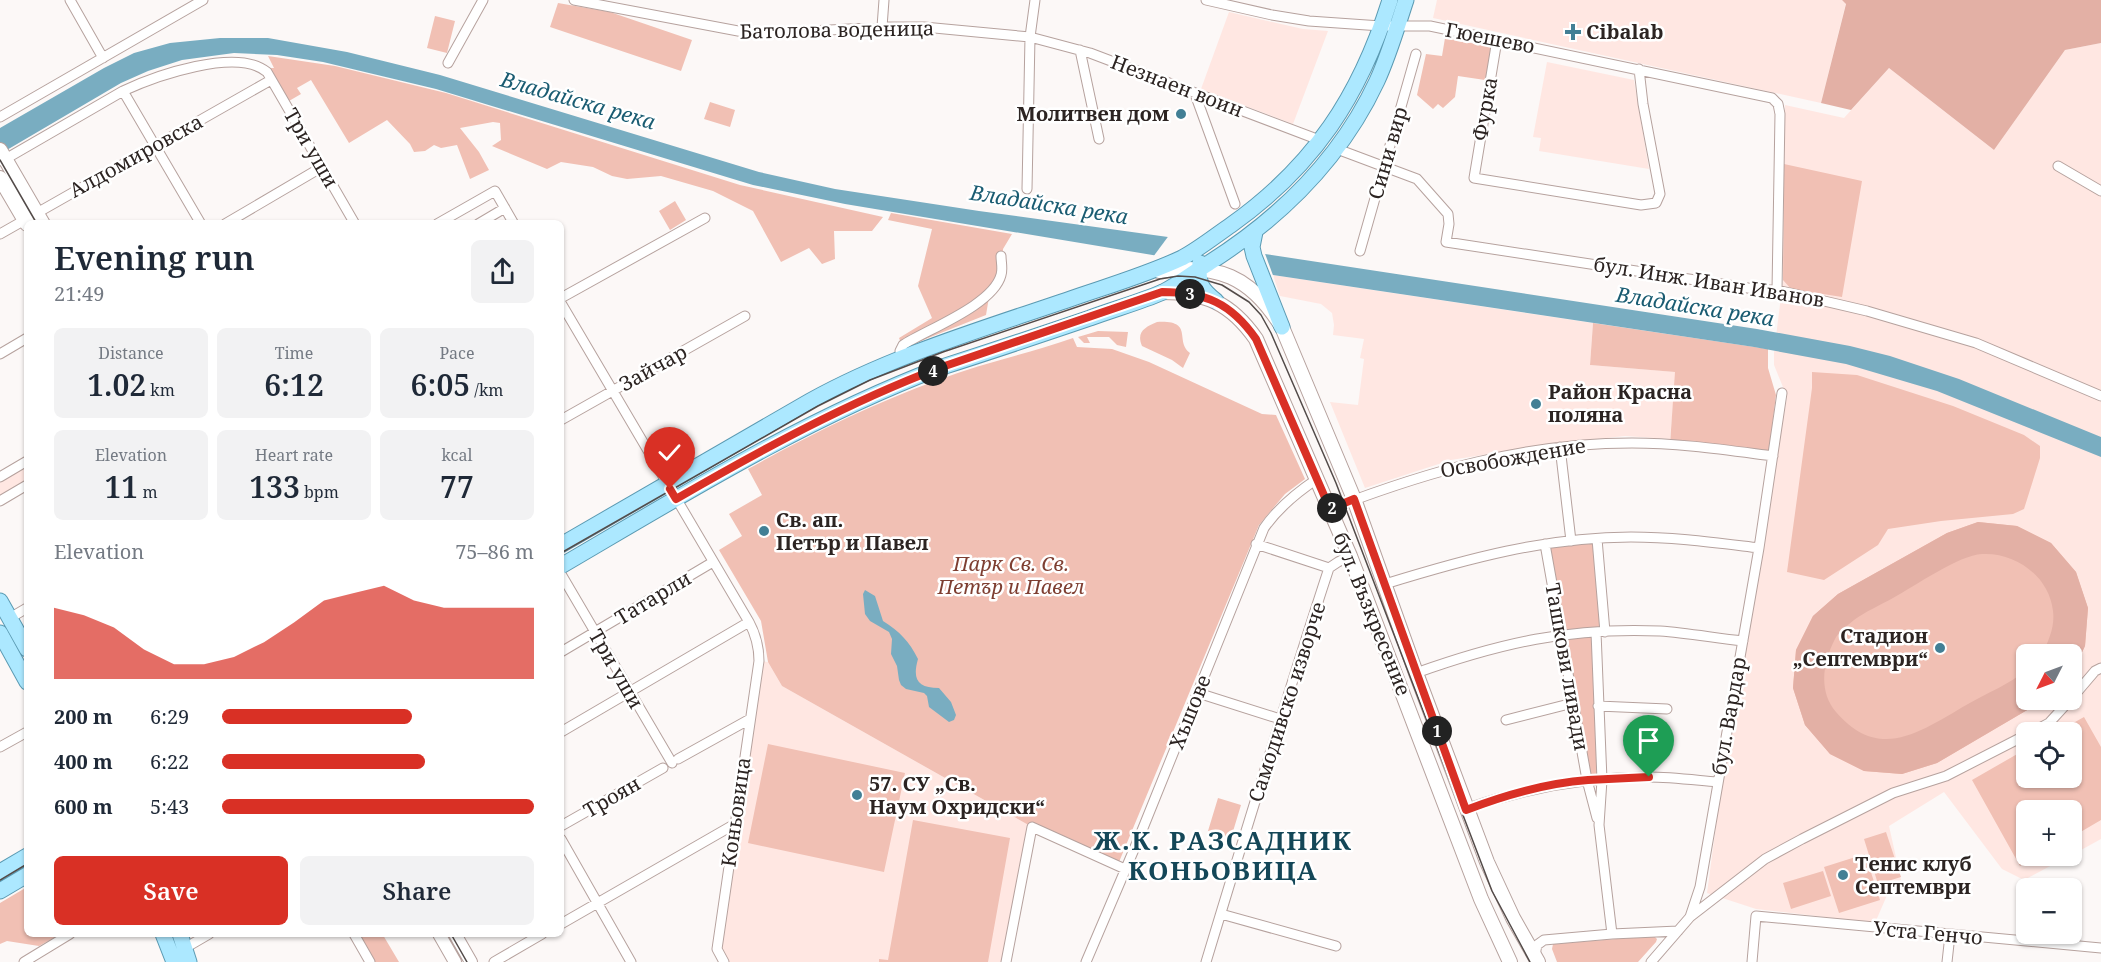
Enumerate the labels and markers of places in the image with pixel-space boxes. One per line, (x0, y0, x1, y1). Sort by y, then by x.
place label: Cibalab (1586, 18, 1663, 45)
marker: Cibalab (1564, 23, 1582, 41)
place label: Молитвен дом (1017, 100, 1169, 127)
marker: Молитвен дом (1174, 107, 1188, 121)
pin: 3 (1175, 279, 1205, 309)
pin: 4 (918, 356, 948, 386)
place label: Район Красна поляна (1548, 378, 1692, 428)
marker: Район Красна поляна (1529, 397, 1543, 411)
pin (644, 427, 695, 489)
pin: 2 (1317, 493, 1347, 523)
place label: Св. ап. Петър и Павел (776, 506, 929, 556)
marker: Св. ап. Петър и Павел (757, 524, 771, 538)
place label: Стадион „Септември“ (1793, 622, 1929, 672)
marker: Стадион „Септември“ (1933, 641, 1947, 655)
pin (1623, 715, 1674, 777)
pin: 1 (1422, 716, 1452, 746)
place label: 57. СУ „Св. Наум Охридски“ (869, 770, 1045, 820)
marker: 57. СУ „Св. Наум Охридски“ (850, 788, 864, 802)
place label: Тенис клуб Септември (1855, 850, 1972, 900)
marker: Тенис клуб Септември (1836, 868, 1850, 882)

